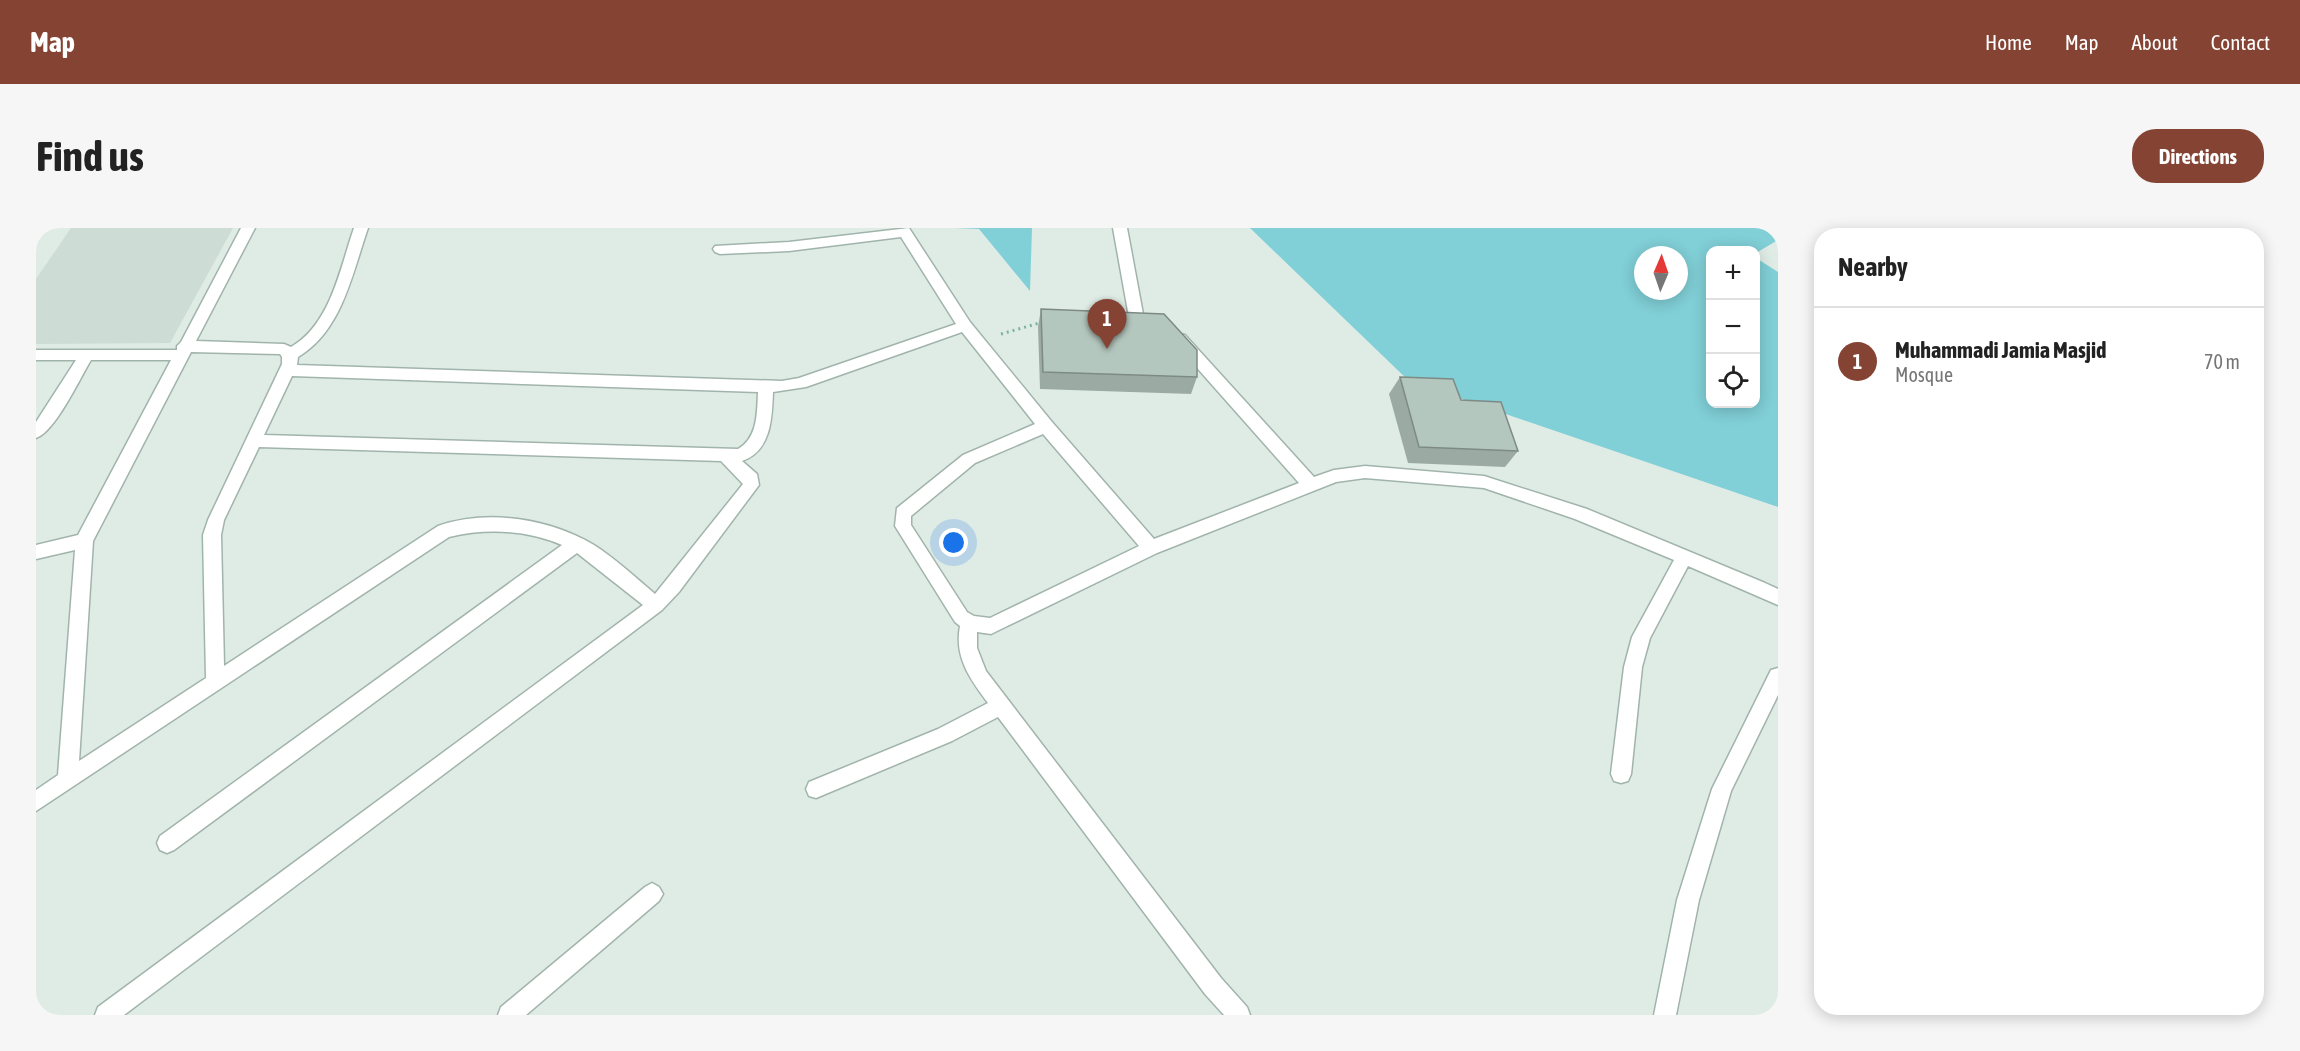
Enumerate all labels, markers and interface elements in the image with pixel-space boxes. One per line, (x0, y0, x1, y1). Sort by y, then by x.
text: Map (30, 26, 75, 58)
text: Home (1985, 30, 2032, 54)
text: Map (2065, 30, 2099, 54)
text: About (2132, 30, 2178, 54)
text: Contact (2211, 30, 2270, 54)
button: Directions (2132, 129, 2264, 183)
text: Find us (36, 132, 144, 180)
north arrow (1634, 246, 1688, 300)
map controls (1706, 246, 1760, 408)
button: + (1706, 246, 1760, 300)
text: Nearby (1838, 252, 1908, 282)
pin: 1 (1088, 300, 1126, 349)
button: − (1706, 300, 1760, 354)
text: Muhammadi Jamia Masjid (1895, 337, 2106, 363)
text: 1 (1853, 350, 1862, 373)
text: 70 m (2204, 350, 2240, 373)
button: locate (1706, 354, 1760, 408)
text: Mosque (1895, 363, 1953, 386)
your location (939, 528, 968, 557)

